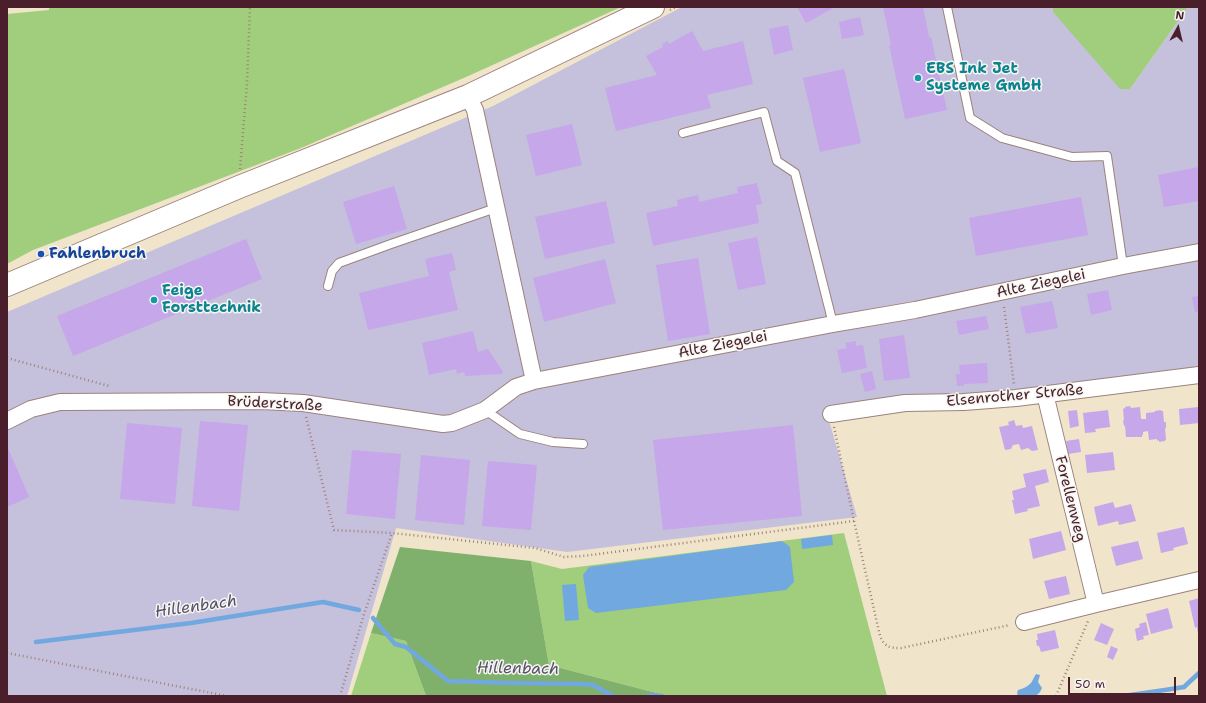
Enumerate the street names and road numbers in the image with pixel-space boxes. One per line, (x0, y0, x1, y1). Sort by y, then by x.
street label: Alte Ziegelei (995, 266, 1087, 302)
street label: Alte Ziegelei (677, 328, 769, 362)
street label: Elsenrother Straße (946, 381, 1084, 411)
street label: Brüderstraße (227, 393, 323, 415)
street label: Forellenweg (1051, 454, 1089, 544)

